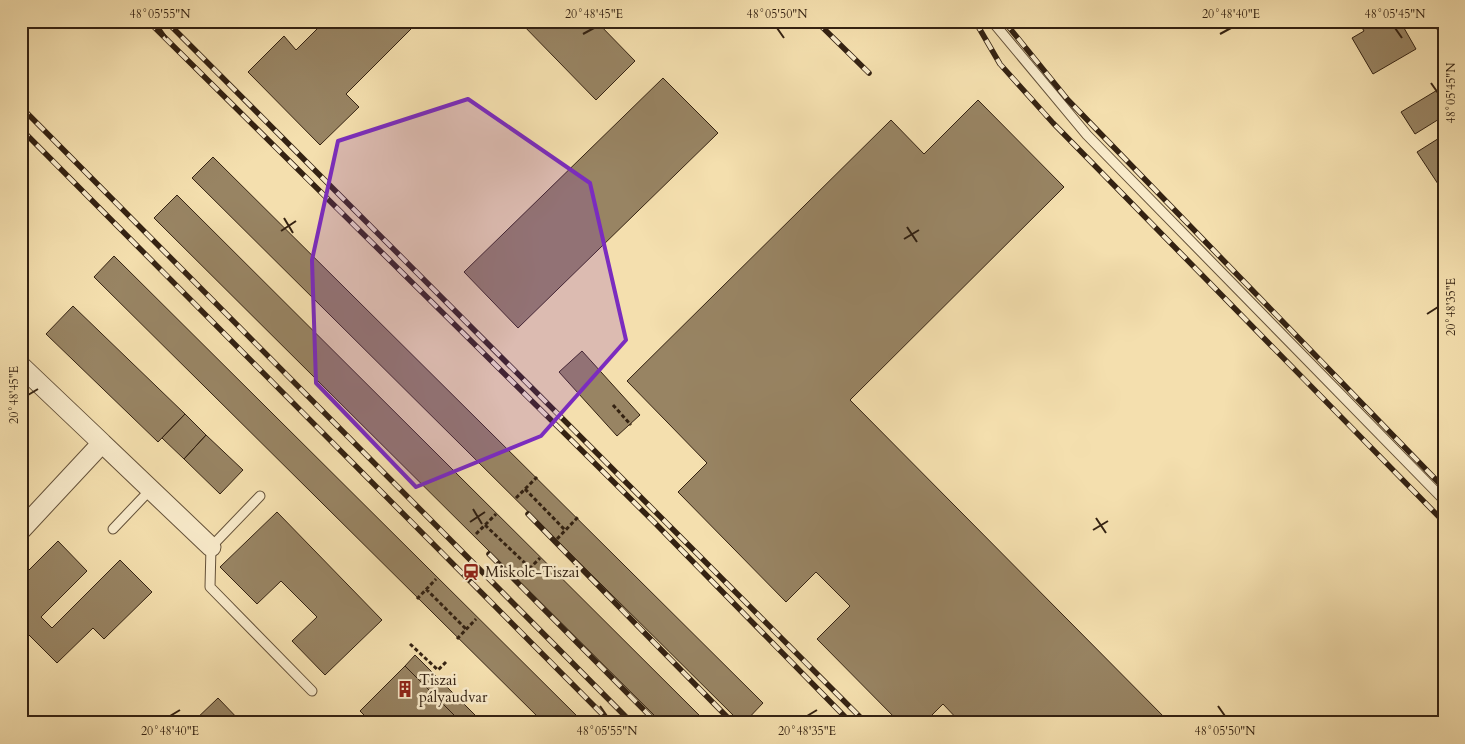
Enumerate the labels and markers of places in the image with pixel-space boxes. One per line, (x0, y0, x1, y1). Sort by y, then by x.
station icon: Miskolc-Tiszai (461, 562, 481, 582)
place label: Miskolc-Tiszai (485, 562, 579, 582)
place label: Tiszai pályaudvar (419, 670, 488, 707)
building icon: Tiszai pályaudvar (395, 679, 415, 699)

